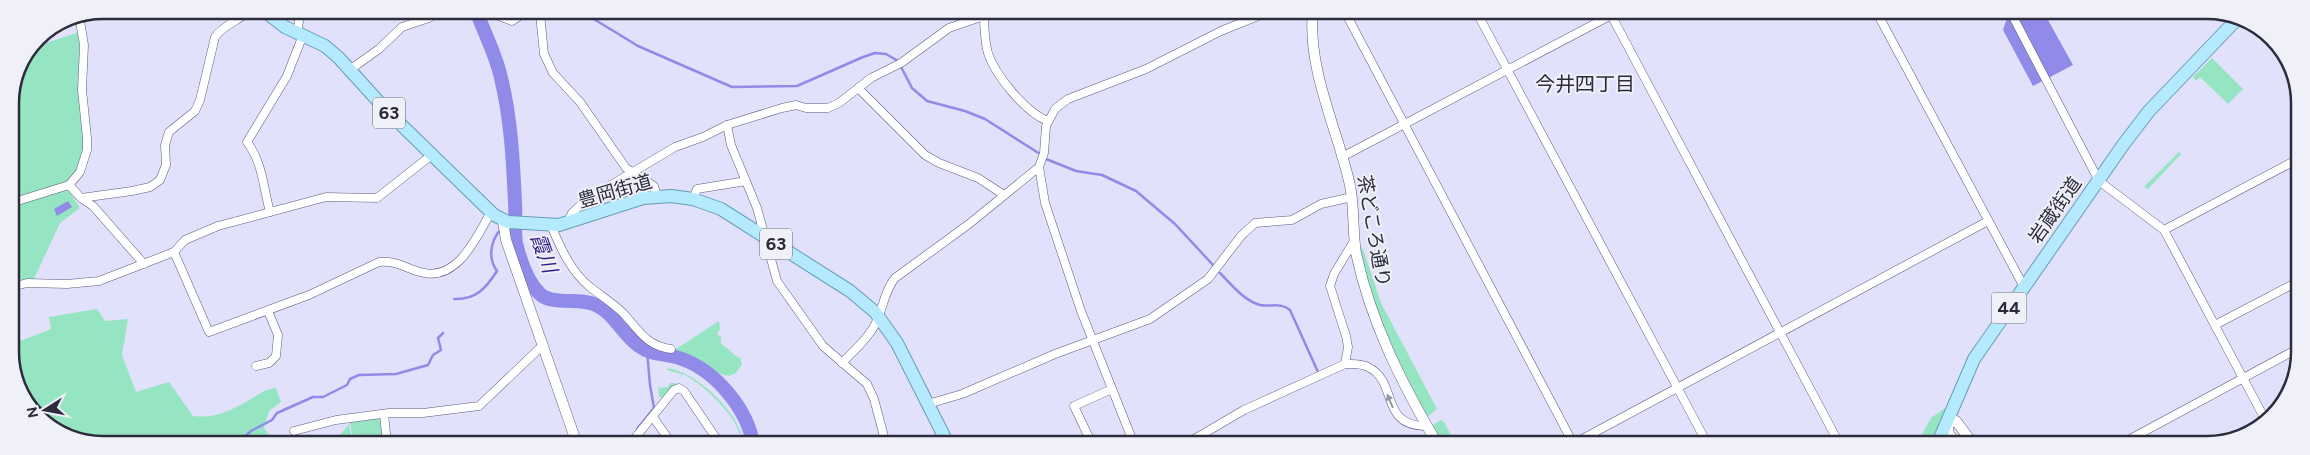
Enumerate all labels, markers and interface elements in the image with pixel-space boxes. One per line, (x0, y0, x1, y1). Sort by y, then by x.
district label: 今井四丁目 (1535, 72, 1635, 96)
road number: 63 (373, 98, 405, 128)
street label: 豊岡街道 (575, 169, 655, 213)
street label: 岩蔵街道 (2024, 172, 2086, 248)
street label: 茶どころ通り (1353, 173, 1395, 289)
road number: 63 (760, 228, 792, 260)
water label: 霞川 (526, 230, 563, 278)
road number: 44 (1992, 292, 2026, 324)
north arrow (20, 385, 70, 435)
one-way arrow (1386, 394, 1394, 408)
text: N (23, 405, 42, 419)

